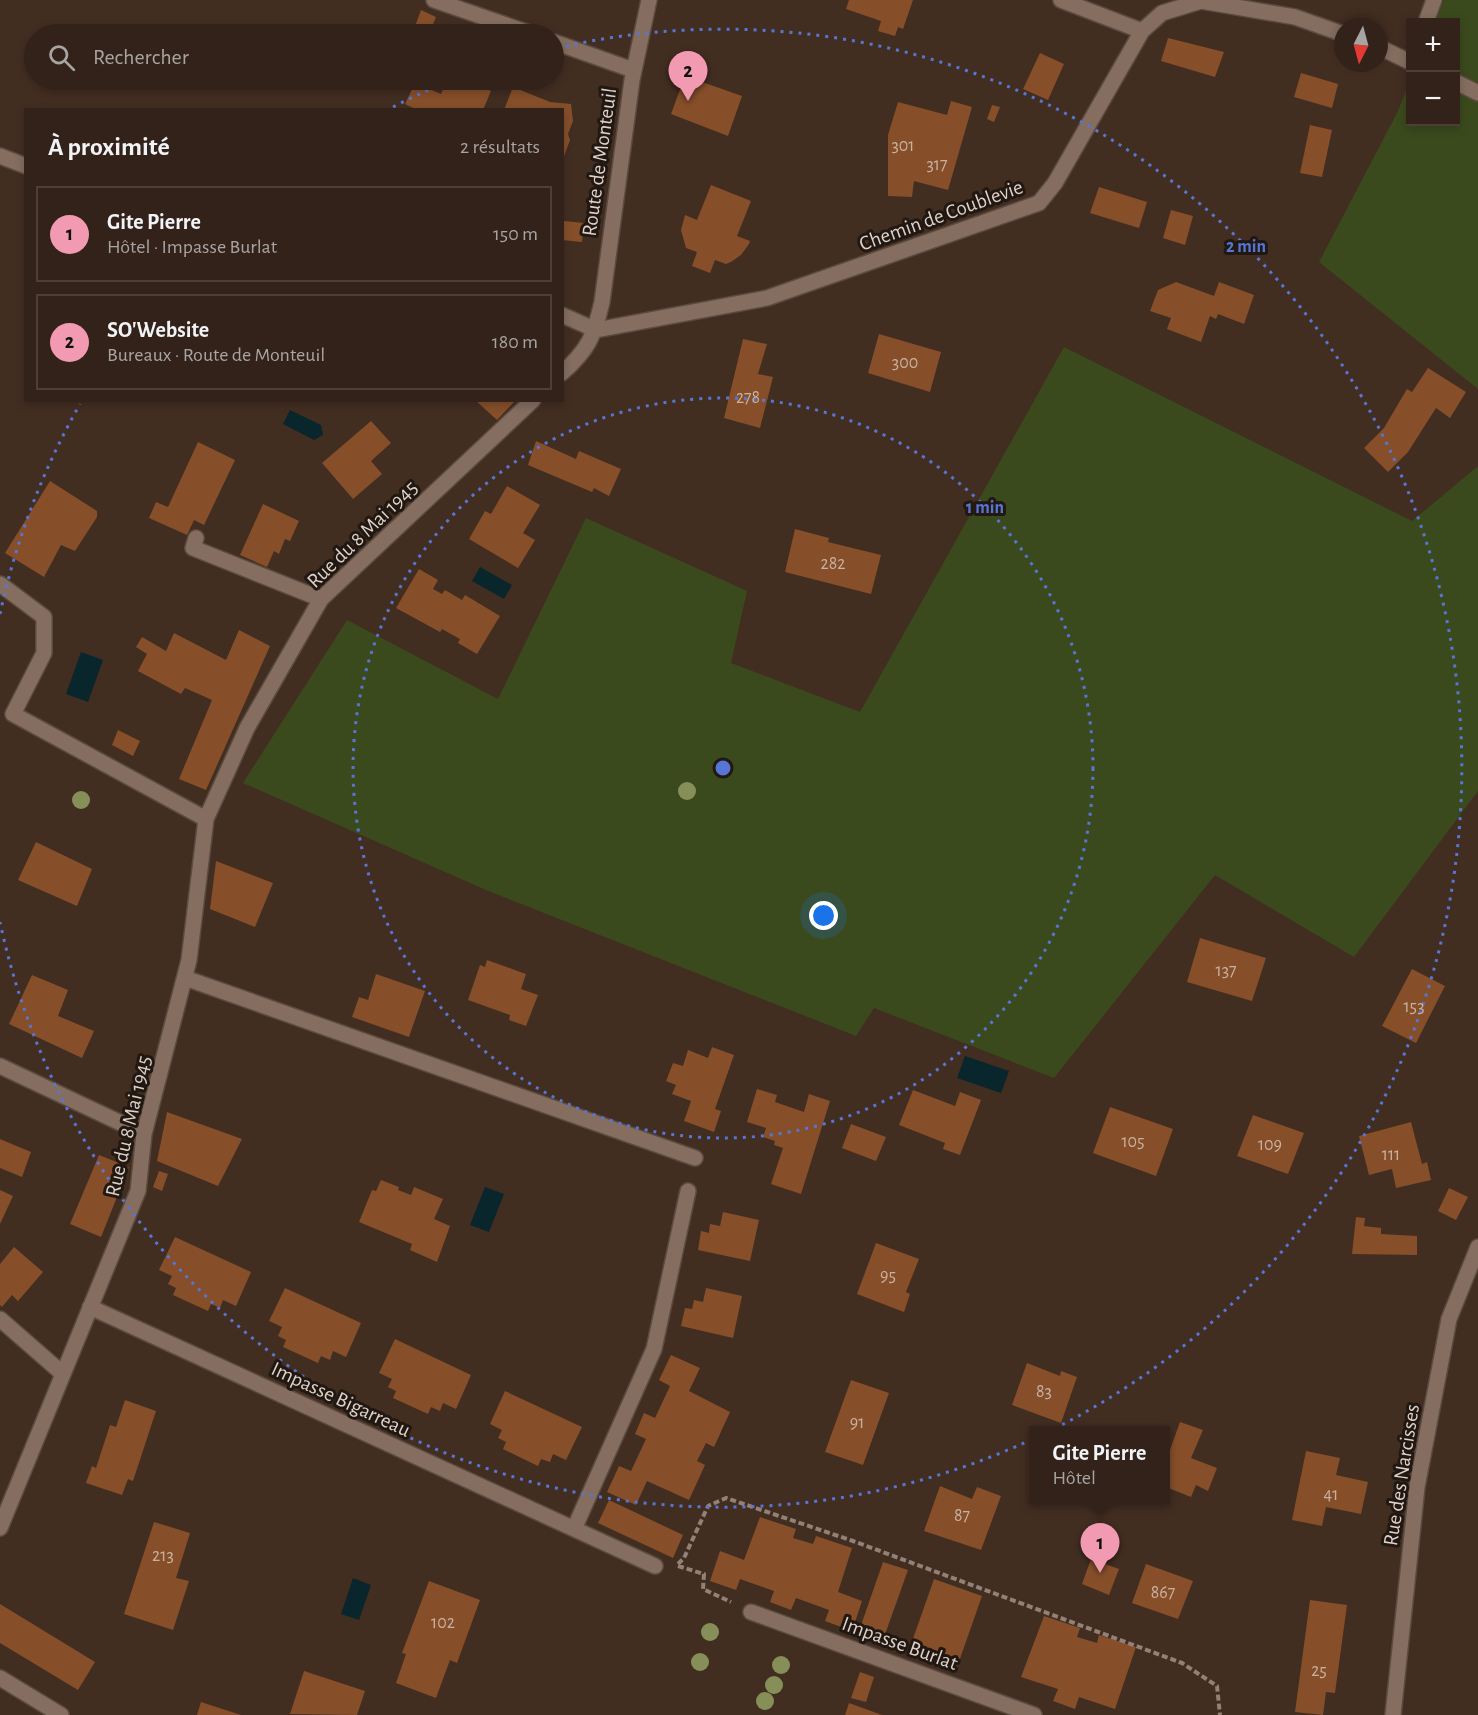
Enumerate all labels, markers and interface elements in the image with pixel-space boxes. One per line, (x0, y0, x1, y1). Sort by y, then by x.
north arrow (1334, 18, 1388, 72)
map controls (1406, 18, 1460, 126)
button: + (1406, 18, 1460, 72)
search box (24, 24, 564, 90)
icon: search (45, 41, 78, 74)
text: Rechercher (93, 46, 189, 68)
pin: 2 (668, 51, 708, 101)
button: − (1406, 72, 1460, 126)
street label: Route de Monteuil (579, 87, 620, 238)
text: À proximité (48, 134, 170, 160)
text: 2 résultats (460, 137, 540, 157)
house number: 301 (891, 137, 915, 155)
house number: 317 (926, 156, 948, 174)
street label: Chemin de Coublevie (857, 176, 1026, 255)
text: Gite Pierre (107, 211, 201, 233)
text: 1 (66, 224, 73, 244)
text: 150 m (493, 224, 538, 244)
text: Hôtel · Impasse Burlat (107, 237, 277, 257)
text: 2 min (1226, 238, 1266, 256)
text: SO'Website (107, 319, 209, 341)
text: 2 (65, 332, 74, 352)
text: 180 m (492, 332, 538, 352)
text: Bureaux · Route de Monteuil (107, 345, 325, 365)
house number: 300 (892, 354, 918, 372)
house number: 278 (736, 389, 760, 407)
street label: Rue du 8 Mai 1945 (303, 477, 421, 592)
text: 1 min (966, 499, 1004, 517)
house number: 282 (821, 555, 845, 573)
centre of rings (713, 758, 733, 778)
your location (809, 901, 838, 930)
house number: 137 (1215, 962, 1237, 980)
house number: 153 (1403, 998, 1425, 1016)
street label: Rue du 8 Mai 1945 (102, 1054, 155, 1199)
house number: 105 (1121, 1133, 1145, 1151)
house number: 109 (1258, 1136, 1282, 1154)
house number: 111 (1382, 1146, 1400, 1164)
house number: 95 (880, 1267, 896, 1285)
street label: Impasse Bigarreau (268, 1358, 414, 1441)
house number: 83 (1036, 1383, 1052, 1401)
street label: Rue des Narcisses (1380, 1403, 1423, 1547)
house number: 91 (850, 1414, 864, 1432)
popup (1029, 1426, 1170, 1504)
text: Gite Pierre (1053, 1442, 1146, 1464)
text: Hôtel (1053, 1468, 1096, 1488)
house number: 41 (1324, 1486, 1338, 1504)
house number: 87 (954, 1507, 970, 1525)
pin: 1 (1080, 1524, 1120, 1573)
house number: 213 (152, 1547, 174, 1565)
house number: 867 (1151, 1584, 1175, 1602)
street label: Impasse Burlat (839, 1613, 961, 1674)
house number: 102 (431, 1614, 455, 1632)
house number: 25 (1311, 1662, 1327, 1680)

